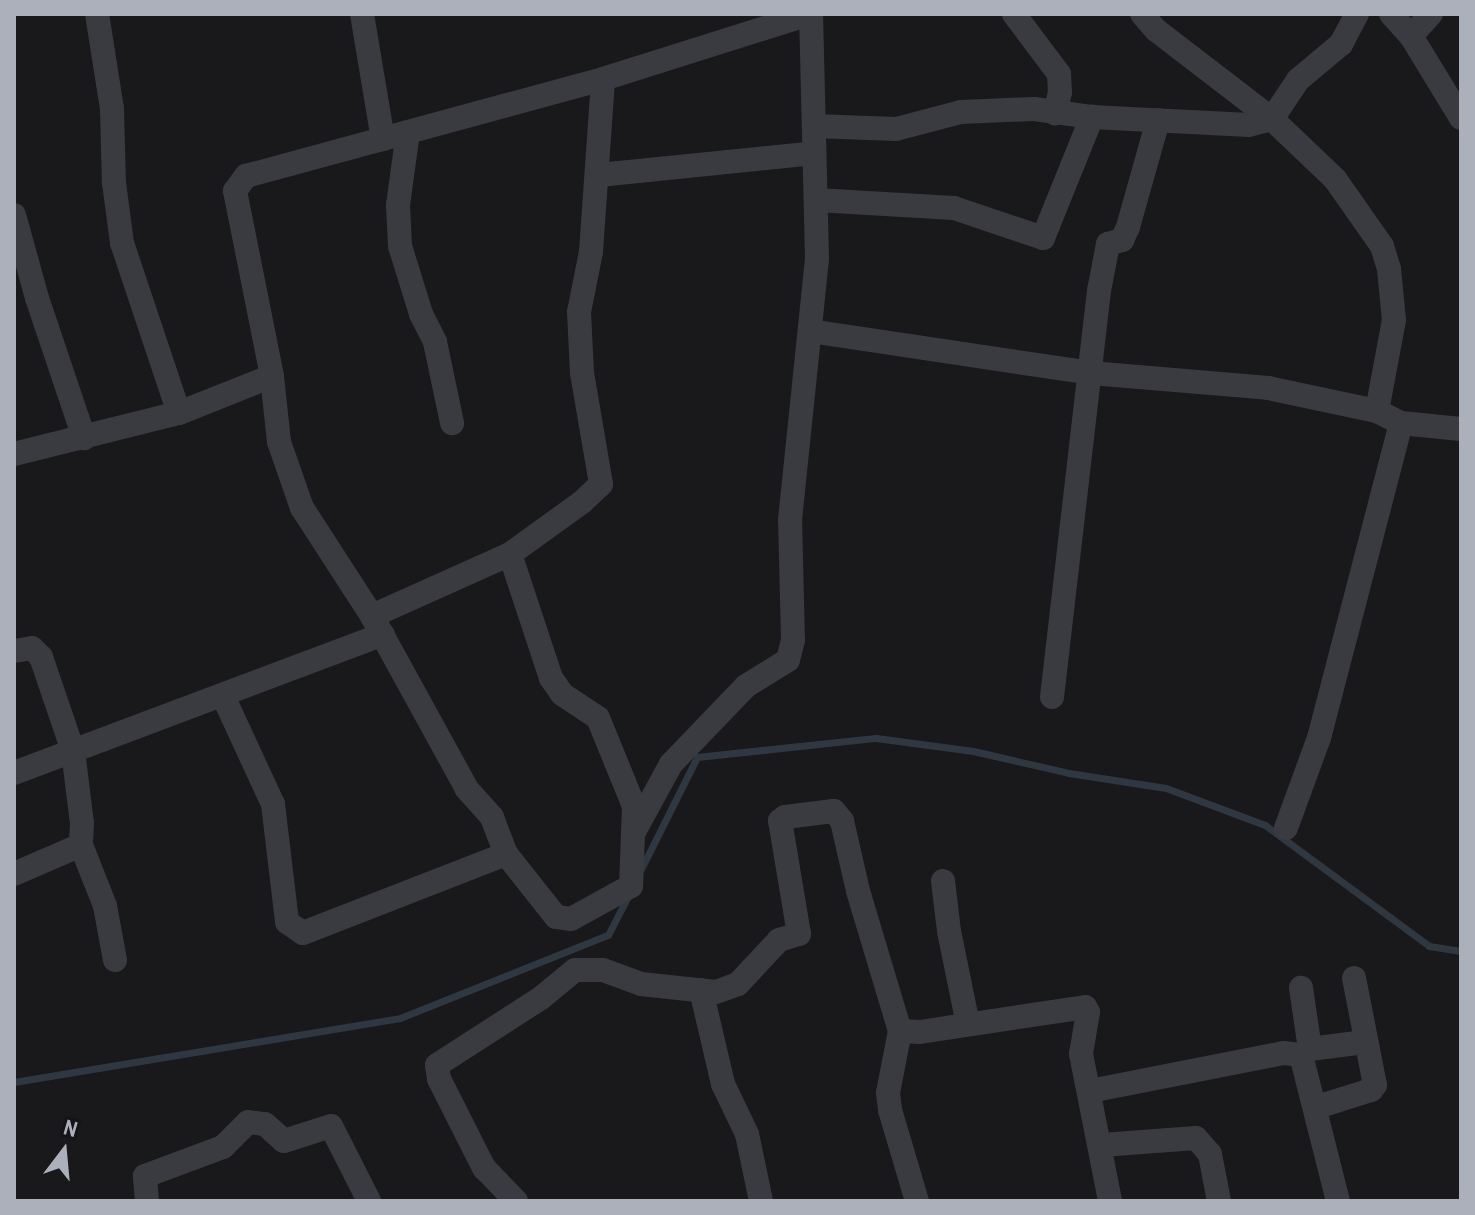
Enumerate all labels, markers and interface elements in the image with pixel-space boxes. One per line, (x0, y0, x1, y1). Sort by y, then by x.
north arrow (24, 1111, 104, 1191)
text: N (60, 1112, 81, 1144)

